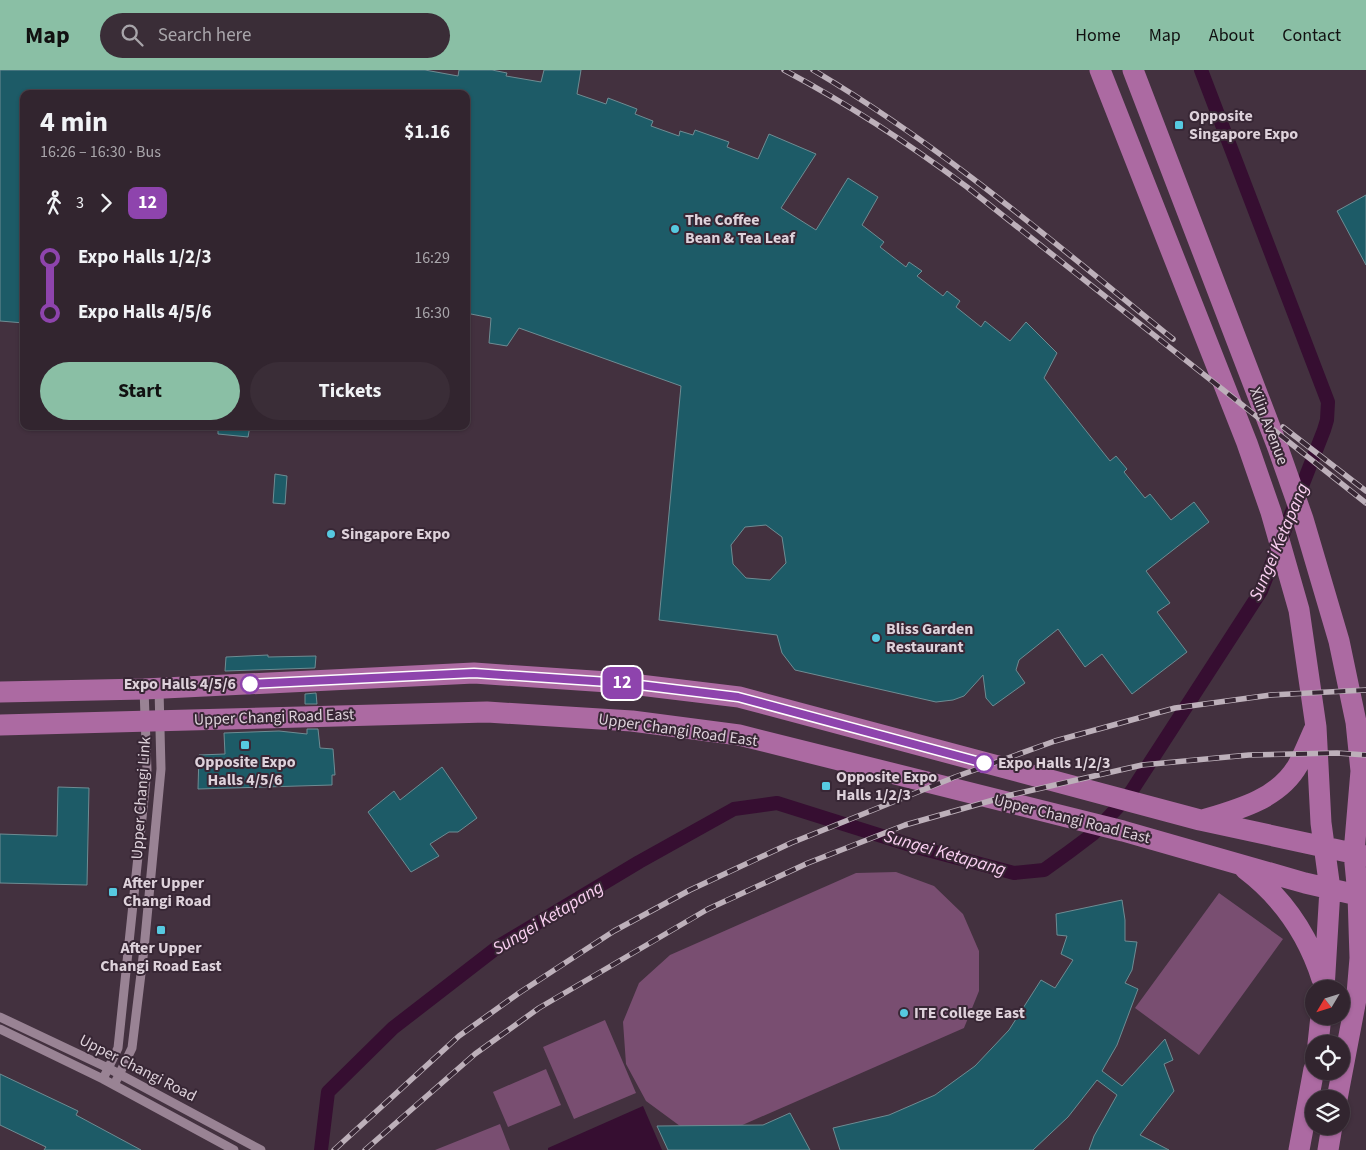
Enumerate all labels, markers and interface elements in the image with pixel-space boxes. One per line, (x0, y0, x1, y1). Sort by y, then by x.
search box (100, 13, 450, 58)
text: Map (25, 18, 70, 53)
icon: search (118, 21, 146, 49)
text: Search here (158, 22, 251, 49)
text: Home (1075, 23, 1121, 48)
text: Map (1149, 23, 1181, 48)
text: About (1209, 23, 1254, 48)
text: Contact (1282, 23, 1341, 48)
text: 4 min (40, 102, 108, 142)
place label: Opposite Singapore Expo (1189, 105, 1298, 145)
text: $1.16 (404, 119, 450, 146)
marker: Opposite Singapore Expo (1173, 119, 1185, 131)
text: 16:26 – 16:30 · Bus (40, 141, 161, 163)
icon: walk (40, 189, 68, 217)
icon: forward (92, 189, 120, 217)
text: 12 (138, 190, 157, 215)
text: 3 (76, 192, 84, 214)
place label: The Coffee Bean & Tea Leaf (685, 209, 795, 249)
marker: The Coffee Bean & Tea Leaf (669, 223, 681, 235)
text: Expo Halls 1/2/3 (78, 244, 211, 271)
text: 16:29 (414, 247, 450, 269)
text: Expo Halls 4/5/6 (78, 299, 211, 326)
text: 16:30 (414, 302, 450, 324)
button: Start (40, 362, 240, 420)
button: Tickets (250, 362, 450, 420)
street label: Xilin Avenue (1244, 384, 1294, 468)
water label: Sungei Ketapang (1243, 479, 1315, 605)
place label: Singapore Expo (341, 523, 450, 545)
marker: Singapore Expo (325, 528, 337, 540)
place label: Bliss Garden Restaurant (886, 618, 974, 658)
marker: Bliss Garden Restaurant (870, 632, 882, 644)
line badge: 12 (600, 667, 644, 699)
text: 12 (612, 670, 632, 695)
place label: Expo Halls 4/5/6 (124, 673, 236, 695)
marker: Expo Halls 4/5/6 (240, 674, 260, 694)
street label: Upper Changi Road East (193, 703, 355, 731)
street label: Upper Changi Road East (597, 708, 760, 752)
street label: Upper Changi Link (126, 736, 156, 860)
marker: Opposite Expo Halls 4/5/6 (239, 739, 251, 751)
place label: Opposite Expo Halls 4/5/6 (194, 751, 296, 791)
place label: Expo Halls 1/2/3 (998, 752, 1110, 774)
marker: Expo Halls 1/2/3 (974, 753, 994, 773)
place label: Opposite Expo Halls 1/2/3 (836, 766, 937, 806)
marker: Opposite Expo Halls 1/2/3 (820, 780, 832, 792)
street label: Upper Changi Road East (991, 789, 1153, 849)
water label: Sungei Ketapang (881, 824, 1009, 882)
place label: After Upper Changi Road (122, 872, 211, 912)
water label: Sungei Ketapang (488, 875, 608, 961)
marker: After Upper Changi Road (107, 886, 119, 898)
marker: After Upper Changi Road East (155, 924, 167, 936)
place label: After Upper Changi Road East (100, 937, 222, 977)
north arrow (1305, 980, 1350, 1025)
map controls (1305, 980, 1350, 1135)
place label: ITE College East (914, 1002, 1025, 1024)
marker: ITE College East (898, 1007, 910, 1019)
street label: Upper Changi Road (76, 1029, 200, 1107)
button: locate (1305, 1035, 1350, 1080)
button: layers (1305, 1090, 1350, 1135)

